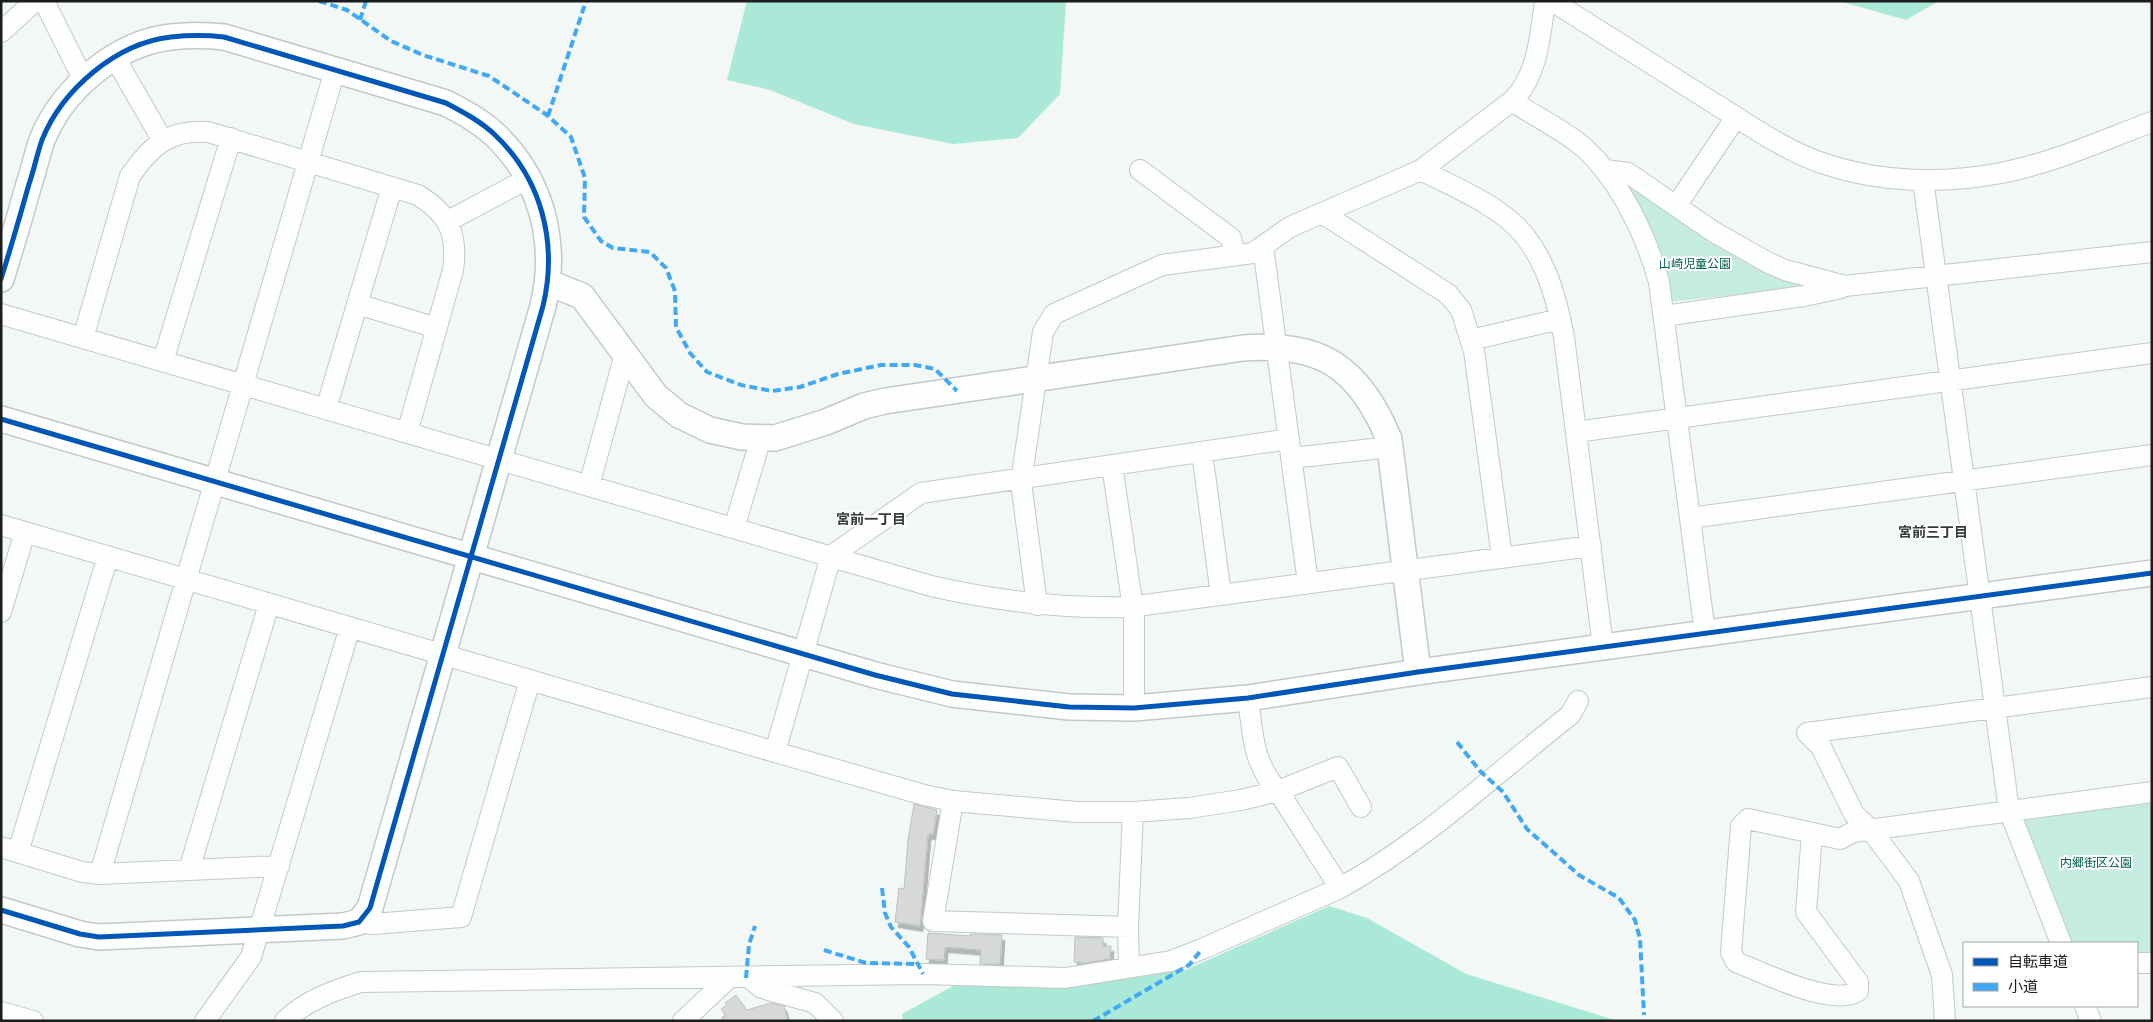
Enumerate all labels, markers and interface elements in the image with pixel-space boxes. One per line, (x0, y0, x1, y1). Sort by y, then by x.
park label: 山崎児童公園 (1659, 256, 1731, 273)
district label: 宮前一丁目 (836, 510, 906, 530)
district label: 宮前三丁目 (1898, 523, 1968, 543)
park label: 内郷街区公園 (2060, 855, 2132, 872)
legend (1963, 942, 2138, 1007)
text: 自転車道 (2008, 952, 2068, 973)
text: 小道 (2008, 977, 2038, 998)

